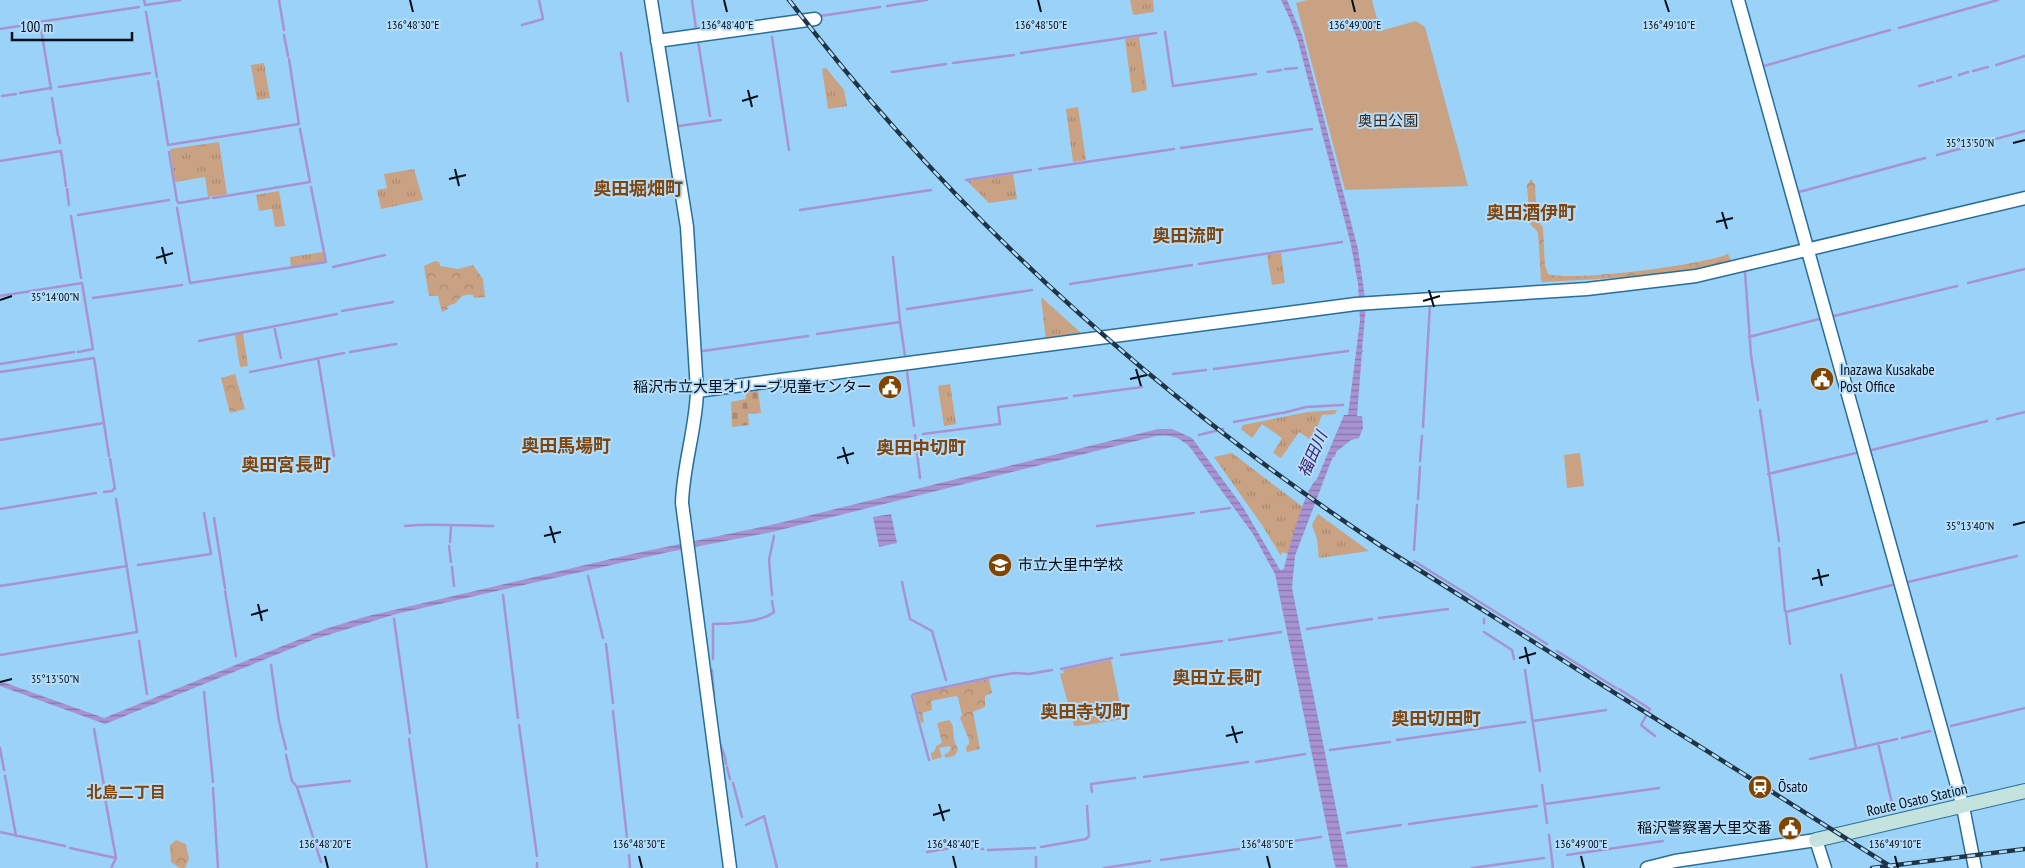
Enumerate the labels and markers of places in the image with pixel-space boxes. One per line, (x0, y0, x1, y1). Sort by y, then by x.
place label: Inazawa Kusakabe Post Office (1840, 360, 1935, 396)
public building icon: Inazawa Kusakabe Post Office (1809, 366, 1835, 392)
public building icon: 稲沢市立大里オリーブ児童センター (877, 374, 903, 400)
place label: 稲沢市立大里オリーブ児童センター (633, 377, 872, 396)
school or university icon: 市立大里中学校 (987, 552, 1013, 578)
place label: 市立大里中学校 (1018, 555, 1123, 574)
station icon: Ōsato (1747, 774, 1773, 800)
place label: Ōsato (1778, 777, 1808, 796)
public building icon: 稲沢警察署大里交番 (1777, 815, 1803, 841)
place label: 稲沢警察署大里交番 (1637, 818, 1772, 837)

